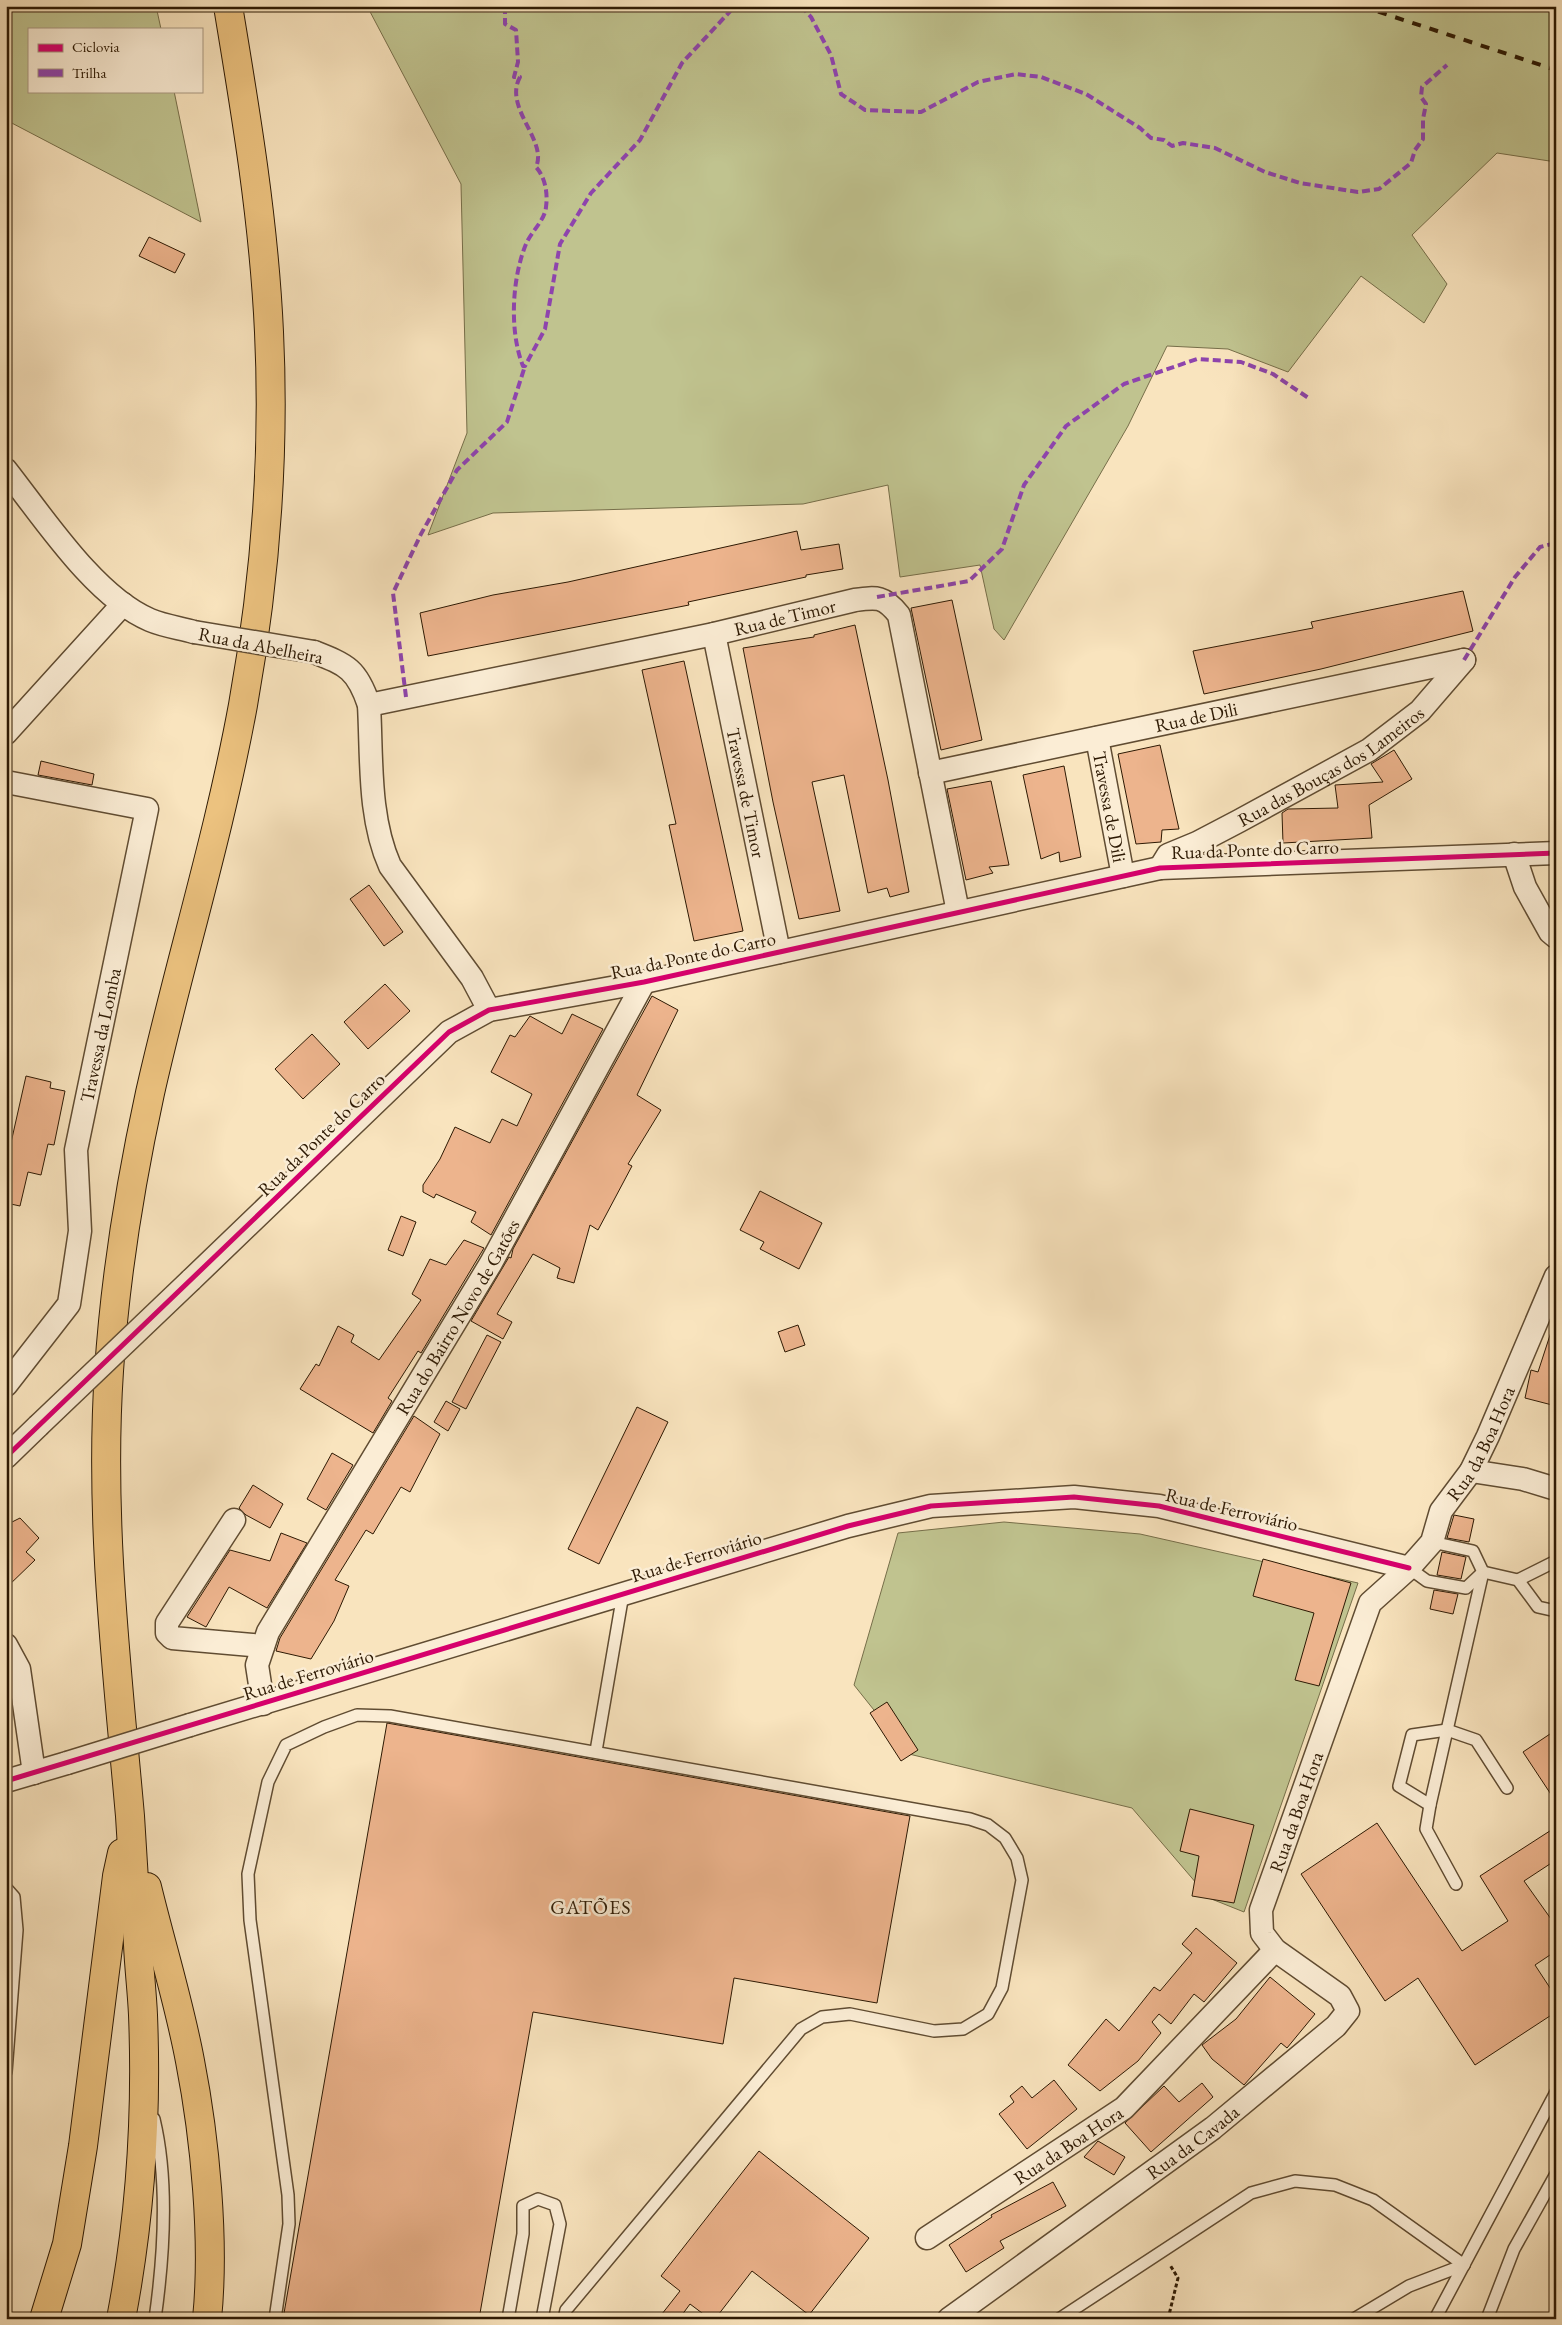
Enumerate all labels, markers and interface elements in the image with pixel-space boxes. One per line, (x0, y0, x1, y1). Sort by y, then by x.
legend (28, 28, 202, 92)
text: Ciclovia (72, 37, 119, 56)
text: Trilha (72, 63, 107, 82)
street label: Rua de Timor (731, 593, 839, 642)
street label: Rua da Abelheira (196, 621, 326, 670)
street label: Rua de Dili (1153, 696, 1240, 738)
street label: Rua das Bouças dos Lameiros (1233, 700, 1429, 832)
street label: Travessa de Timor (720, 726, 772, 861)
street label: Travessa de Dili (1087, 749, 1132, 865)
street label: Rua da Ponte do Carro (1171, 834, 1339, 865)
street label: Rua da Ponte do Carro (608, 926, 778, 985)
street label: Travessa da Lomba (74, 965, 127, 1104)
street label: Rua da Ponte do Carro (252, 1067, 390, 1202)
street label: Rua do Bairro Novo de Gatões (390, 1215, 526, 1420)
street label: Rua da Boa Hora (1441, 1382, 1521, 1506)
street label: Rua de Ferroviário (1163, 1482, 1301, 1537)
street label: Rua de Ferroviário (628, 1525, 764, 1588)
street label: Rua de Ferroviário (240, 1643, 376, 1706)
street label: Rua da Boa Hora (1263, 1748, 1329, 1876)
district label: GATÕES (550, 1894, 632, 1920)
street label: Rua da Cavada (1141, 2099, 1245, 2185)
street label: Rua da Boa Hora (1009, 2100, 1128, 2191)

